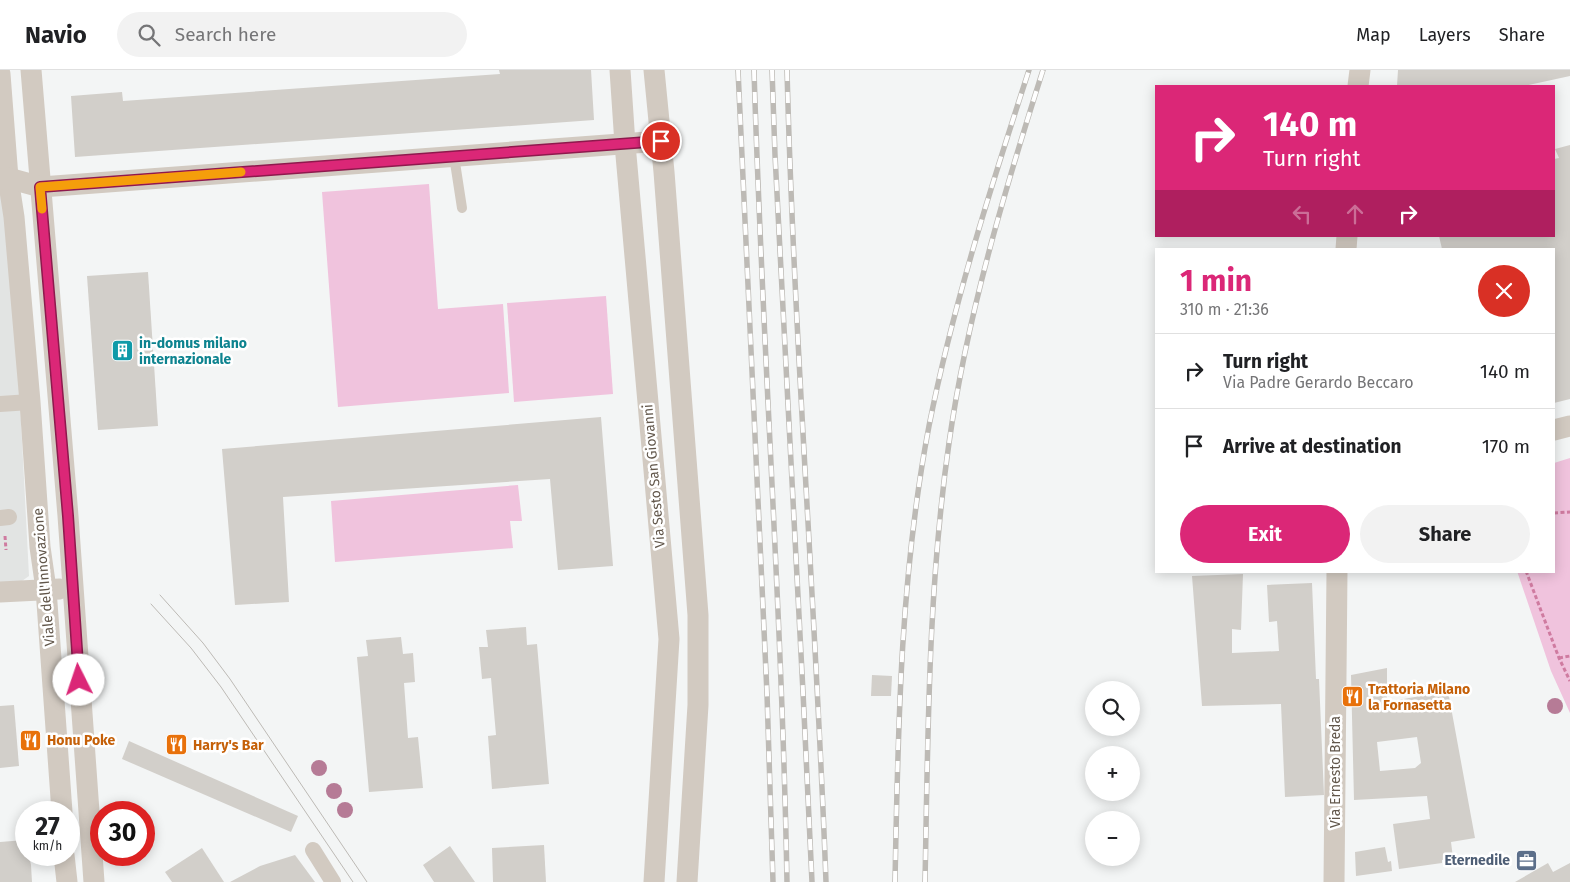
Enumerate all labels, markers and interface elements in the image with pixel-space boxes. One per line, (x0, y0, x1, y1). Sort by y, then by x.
search box (117, 12, 467, 57)
text: Navio (25, 21, 87, 49)
icon: search (135, 21, 163, 49)
text: Search here (175, 23, 276, 46)
text: Map (1356, 24, 1391, 46)
text: Layers (1419, 24, 1471, 46)
text: Share (1499, 24, 1545, 46)
text: 140 m (1263, 103, 1357, 145)
icon: right (1180, 105, 1245, 170)
pin (640, 120, 682, 162)
icon: arrive (647, 127, 675, 155)
text: Turn right (1263, 145, 1360, 172)
icon: left (1288, 200, 1316, 228)
icon: ahead (1341, 200, 1369, 228)
icon: right (1394, 200, 1422, 228)
text: 1 min (1180, 263, 1252, 299)
button: close (1478, 265, 1530, 317)
text: 310 m · 21:36 (1180, 300, 1269, 319)
place label: in-domus milano internazionale (139, 335, 247, 368)
building icon: in-domus milano internazionale (111, 339, 135, 363)
text: Turn right (1223, 350, 1308, 373)
icon: right (1180, 357, 1208, 385)
text: 140 m (1480, 360, 1530, 383)
text: Via Padre Gerardo Beccaro (1223, 373, 1414, 392)
street label: Via Sesto San Giovanni (639, 403, 669, 549)
icon: arrive (1180, 432, 1208, 460)
text: Arrive at destination (1223, 435, 1402, 458)
text: 170 m (1482, 435, 1530, 458)
button: Exit (1180, 505, 1350, 563)
button: Share (1360, 505, 1530, 563)
street label: Viale dell'Innovazione (29, 507, 59, 647)
position arrow (52, 653, 104, 705)
map controls (1085, 681, 1140, 866)
button: search (1085, 681, 1140, 736)
place label: Trattoria Milano la Fornasetta (1368, 681, 1470, 714)
restaurant icon: Trattoria Milano la Fornasetta (1340, 685, 1364, 709)
street label: Via Ernesto Breda (1327, 716, 1344, 828)
restaurant icon: Honu Poke (19, 728, 43, 752)
place label: Honu Poke (47, 732, 116, 749)
restaurant icon: Harry's Bar (165, 733, 189, 757)
place label: Harry's Bar (193, 737, 264, 754)
button: + (1085, 746, 1140, 801)
speed limit sign: 30 (90, 801, 155, 866)
button: − (1085, 811, 1140, 866)
text: 27 (35, 812, 60, 842)
text: km/h (33, 839, 62, 853)
office icon: Eternedile (1514, 848, 1538, 872)
place label: Eternedile (1444, 852, 1510, 869)

